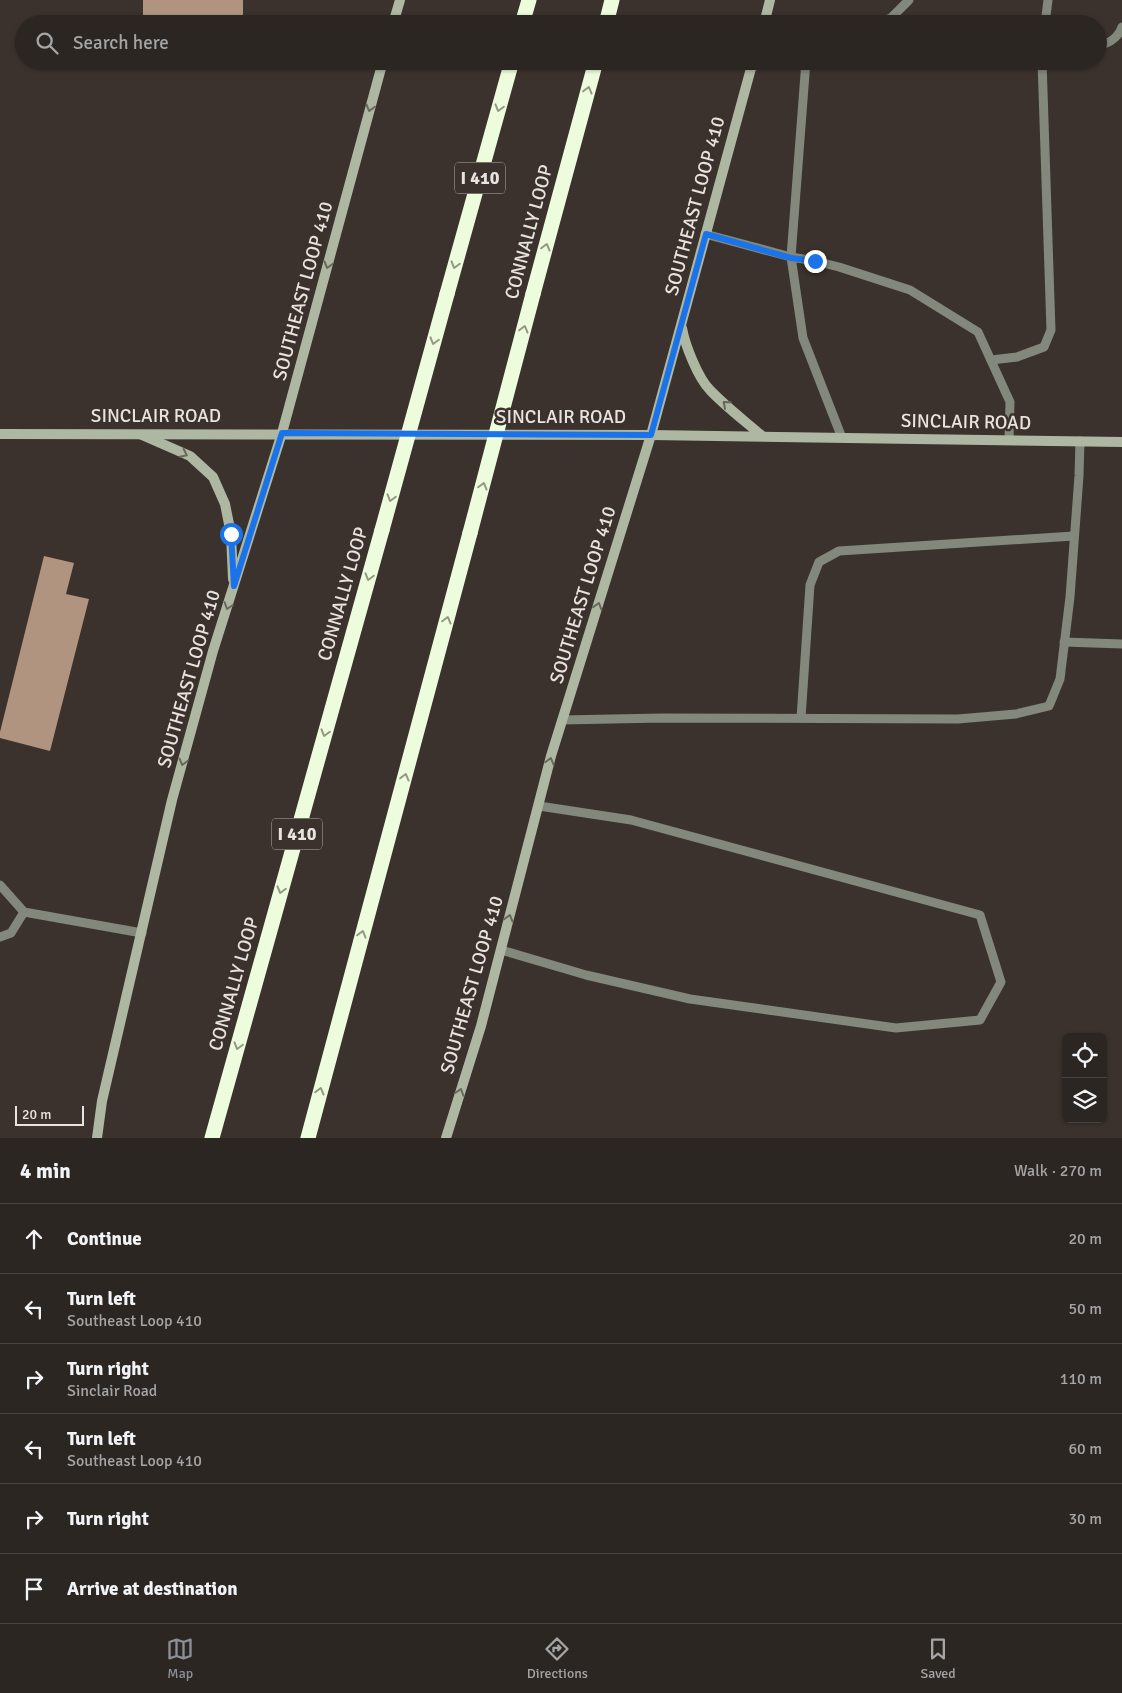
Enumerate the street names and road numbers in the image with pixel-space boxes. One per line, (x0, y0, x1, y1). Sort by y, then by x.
street label: SOUTHEAST LOOP 410 (660, 114, 730, 298)
road number: I 410 (455, 162, 505, 194)
street label: CONNALLY LOOP (500, 162, 558, 302)
street label: SOUTHEAST LOOP 410 (268, 199, 338, 383)
street label: SINCLAIR ROAD (91, 404, 221, 428)
street label: SINCLAIR ROAD (496, 405, 626, 429)
street label: SINCLAIR ROAD (901, 409, 1031, 435)
street label: SOUTHEAST LOOP 410 (545, 504, 621, 686)
street label: CONNALLY LOOP (312, 524, 374, 664)
street label: SOUTHEAST LOOP 410 (152, 587, 226, 771)
road number: I 410 (272, 819, 322, 850)
street label: SOUTHEAST LOOP 410 (435, 893, 509, 1077)
street label: CONNALLY LOOP (203, 914, 265, 1054)

